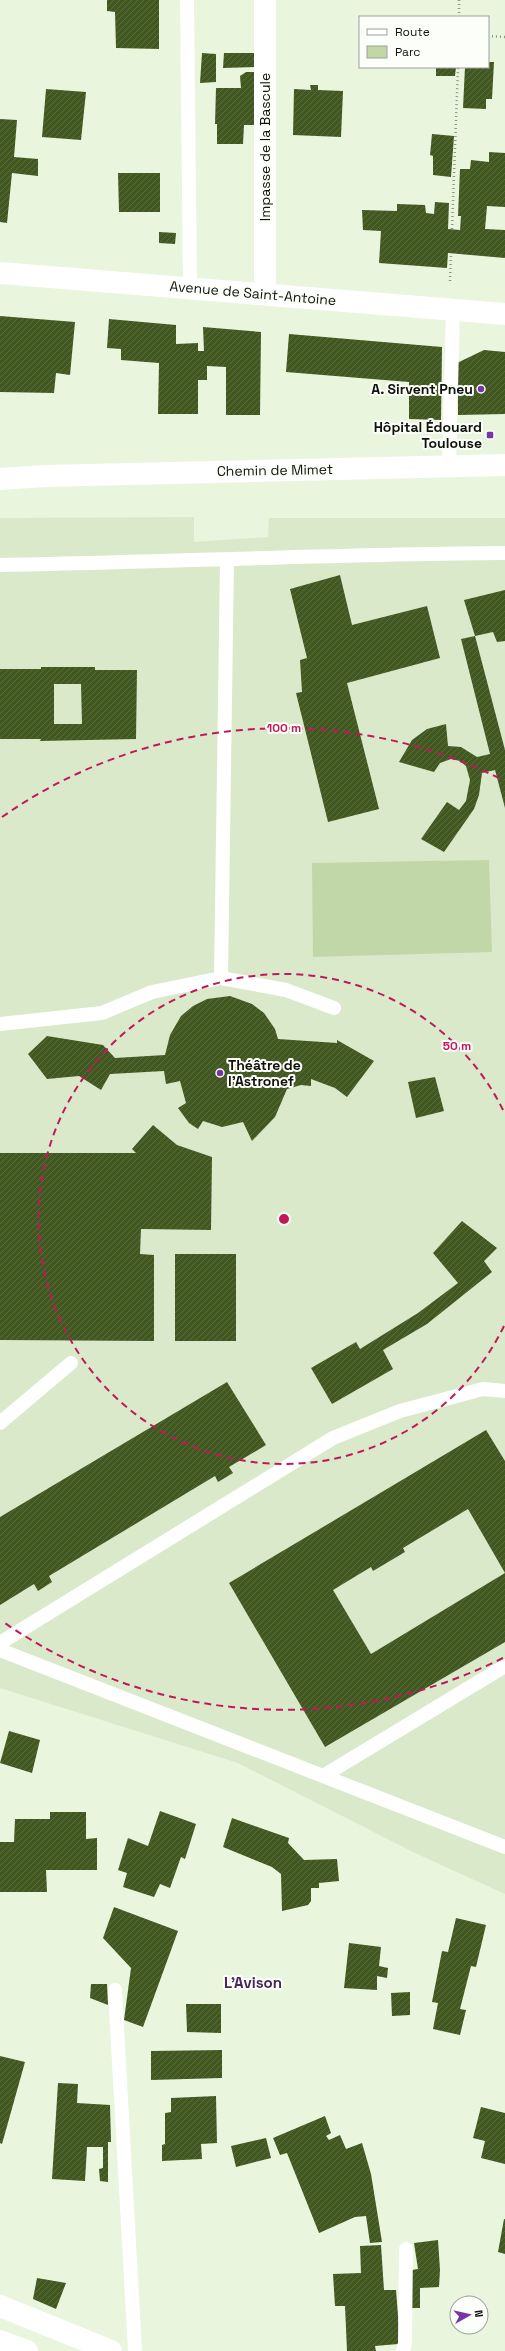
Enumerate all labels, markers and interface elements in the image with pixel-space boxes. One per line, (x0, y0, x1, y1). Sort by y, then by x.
legend (359, 16, 489, 68)
text: Route (395, 24, 430, 40)
text: Parc (395, 44, 420, 60)
street label: Impasse de la Bascule (256, 73, 274, 221)
street label: Avenue de Saint-Antoine (169, 277, 337, 309)
place label: A. Sirvent Pneu (371, 380, 473, 398)
marker: A. Sirvent Pneu (476, 384, 486, 394)
place label: Hôpital Édouard Toulouse (374, 418, 482, 452)
marker: Hôpital Édouard Toulouse (485, 430, 495, 440)
street label: Chemin de Mimet (217, 460, 333, 480)
text: 100 m (267, 720, 301, 736)
text: 50 m (443, 1038, 471, 1054)
place label: Théâtre de l'Astronef (228, 1056, 301, 1090)
marker: Théâtre de l'Astronef (215, 1068, 225, 1078)
centre of rings (277, 1212, 291, 1226)
district label: L'Avison (224, 1973, 282, 1992)
north arrow (449, 2295, 489, 2335)
text: N (471, 2309, 486, 2318)

